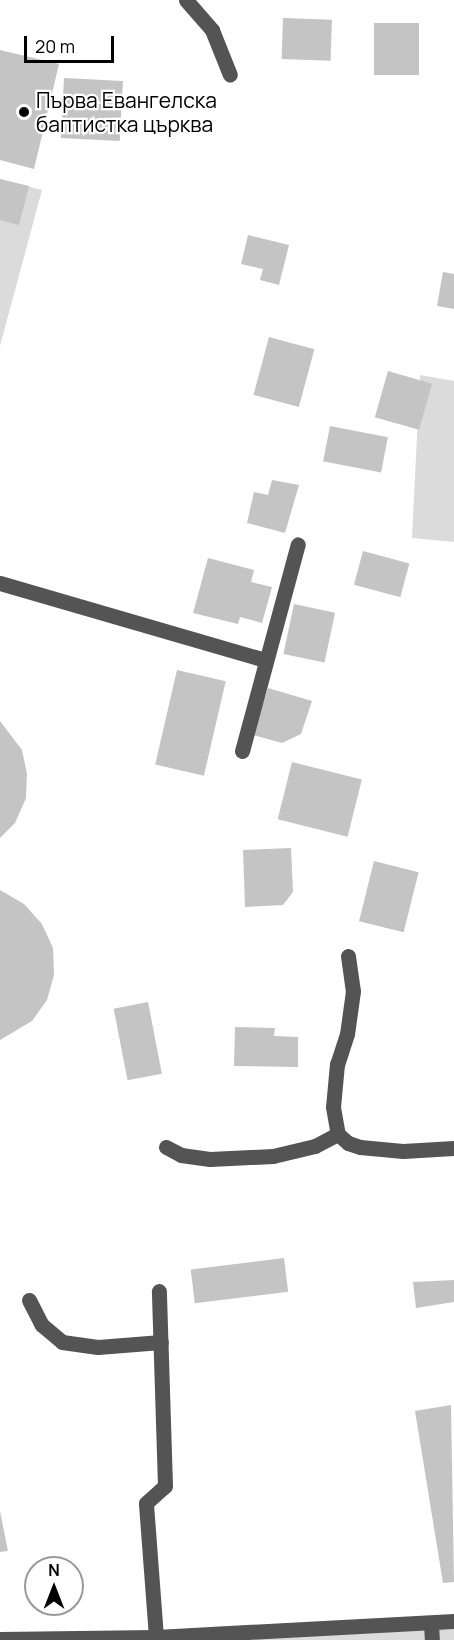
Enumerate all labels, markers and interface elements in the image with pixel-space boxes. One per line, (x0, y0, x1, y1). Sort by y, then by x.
scale bar (27, 24, 117, 62)
text: 20 m (35, 34, 75, 58)
place label: Първа Евангелска баптистка църква (36, 87, 217, 137)
marker: Първа Евангелска баптистка църква (17, 105, 31, 119)
north arrow (24, 1556, 84, 1616)
text: N (48, 1559, 60, 1581)

